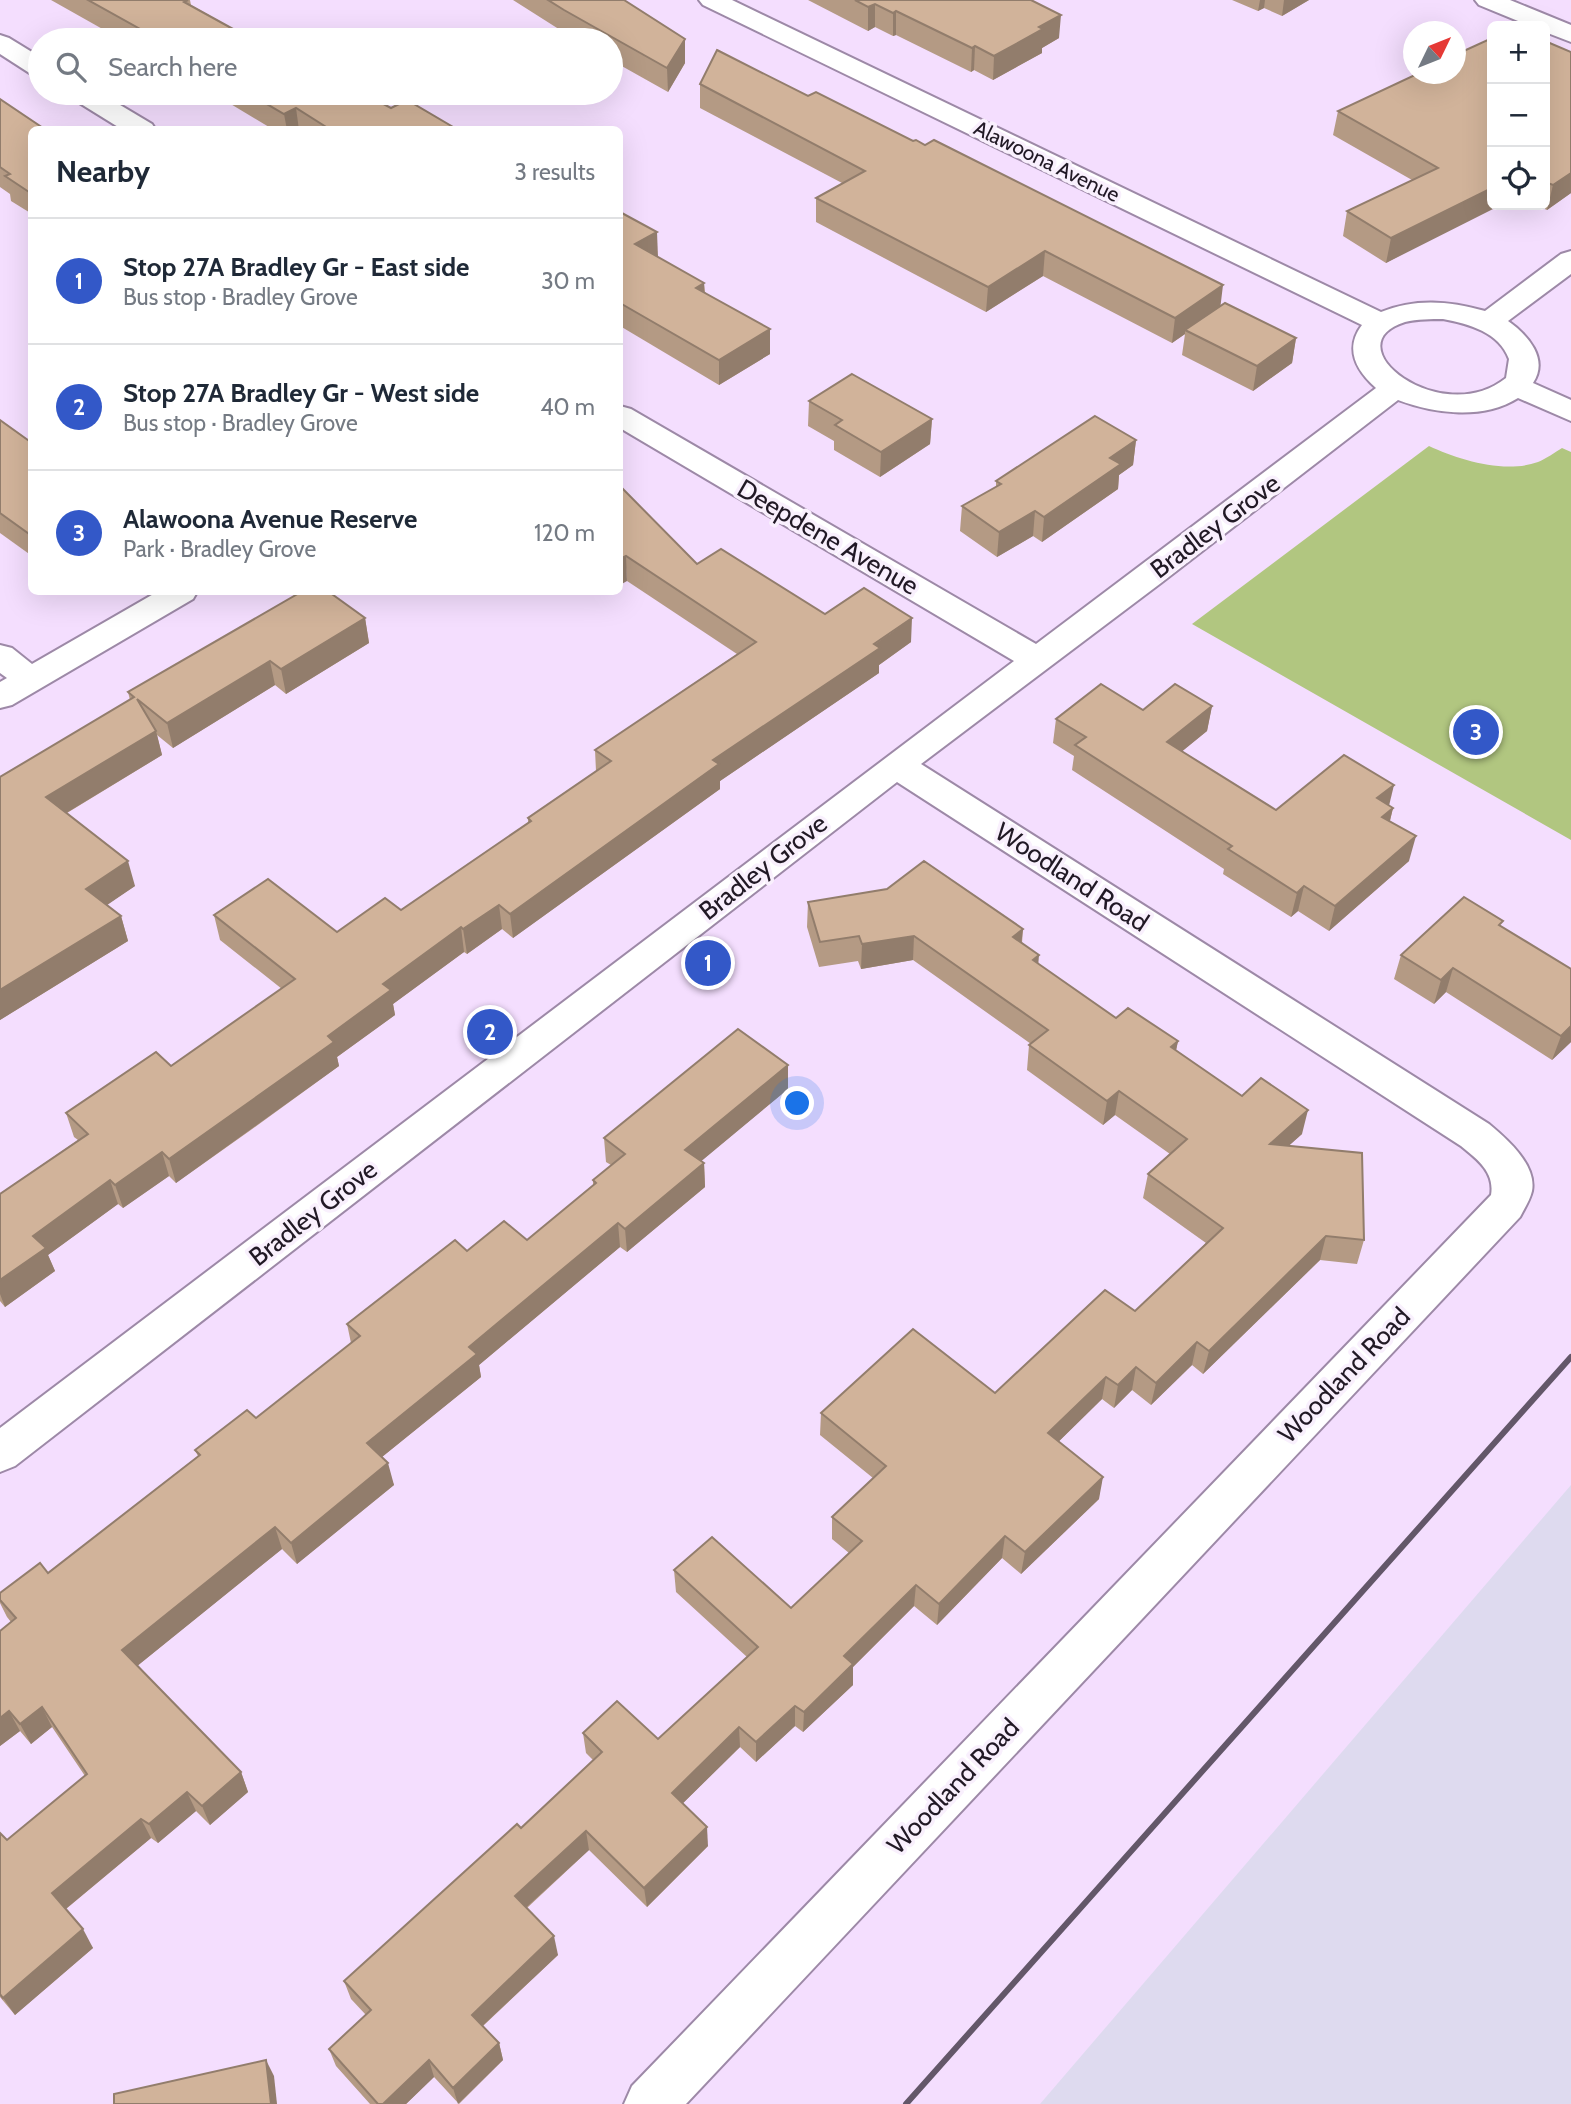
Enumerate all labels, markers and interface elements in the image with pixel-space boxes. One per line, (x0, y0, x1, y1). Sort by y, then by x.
north arrow (1403, 21, 1466, 84)
map controls (1487, 21, 1550, 210)
button: + (1487, 21, 1550, 84)
search box (28, 28, 623, 105)
icon: search (52, 48, 90, 86)
text: Search here (108, 51, 237, 83)
button: − (1487, 84, 1550, 147)
street label: Alawoona Avenue (970, 115, 1124, 207)
button: locate (1487, 147, 1550, 210)
text: Nearby (56, 153, 150, 190)
text: 3 results (514, 158, 595, 186)
text: Stop 27A Bradley Gr - East side (123, 251, 470, 283)
text: 1 (75, 267, 83, 295)
text: 30 m (541, 267, 595, 295)
text: Bus stop · Bradley Grove (123, 283, 358, 311)
text: Stop 27A Bradley Gr - West side (123, 377, 479, 409)
text: 2 (73, 393, 85, 421)
text: 40 m (540, 393, 595, 421)
text: Bus stop · Bradley Grove (123, 409, 358, 437)
street label: Bradley Grove (1144, 467, 1286, 585)
street label: Deepdene Avenue (732, 472, 924, 602)
text: Alawoona Avenue Reserve (123, 503, 417, 535)
text: 3 (73, 519, 85, 547)
text: 120 m (534, 519, 595, 547)
text: Park · Bradley Grove (123, 535, 316, 563)
pin: 3 (1453, 706, 1499, 758)
street label: Bradley Grove (693, 807, 833, 927)
street label: Woodland Road (989, 816, 1155, 938)
pin: 1 (685, 937, 731, 989)
pin: 2 (467, 1006, 513, 1058)
your location (780, 1086, 814, 1120)
street label: Bradley Grove (243, 1153, 383, 1273)
street label: Woodland Road (1271, 1300, 1417, 1450)
street label: Woodland Road (880, 1711, 1026, 1861)

